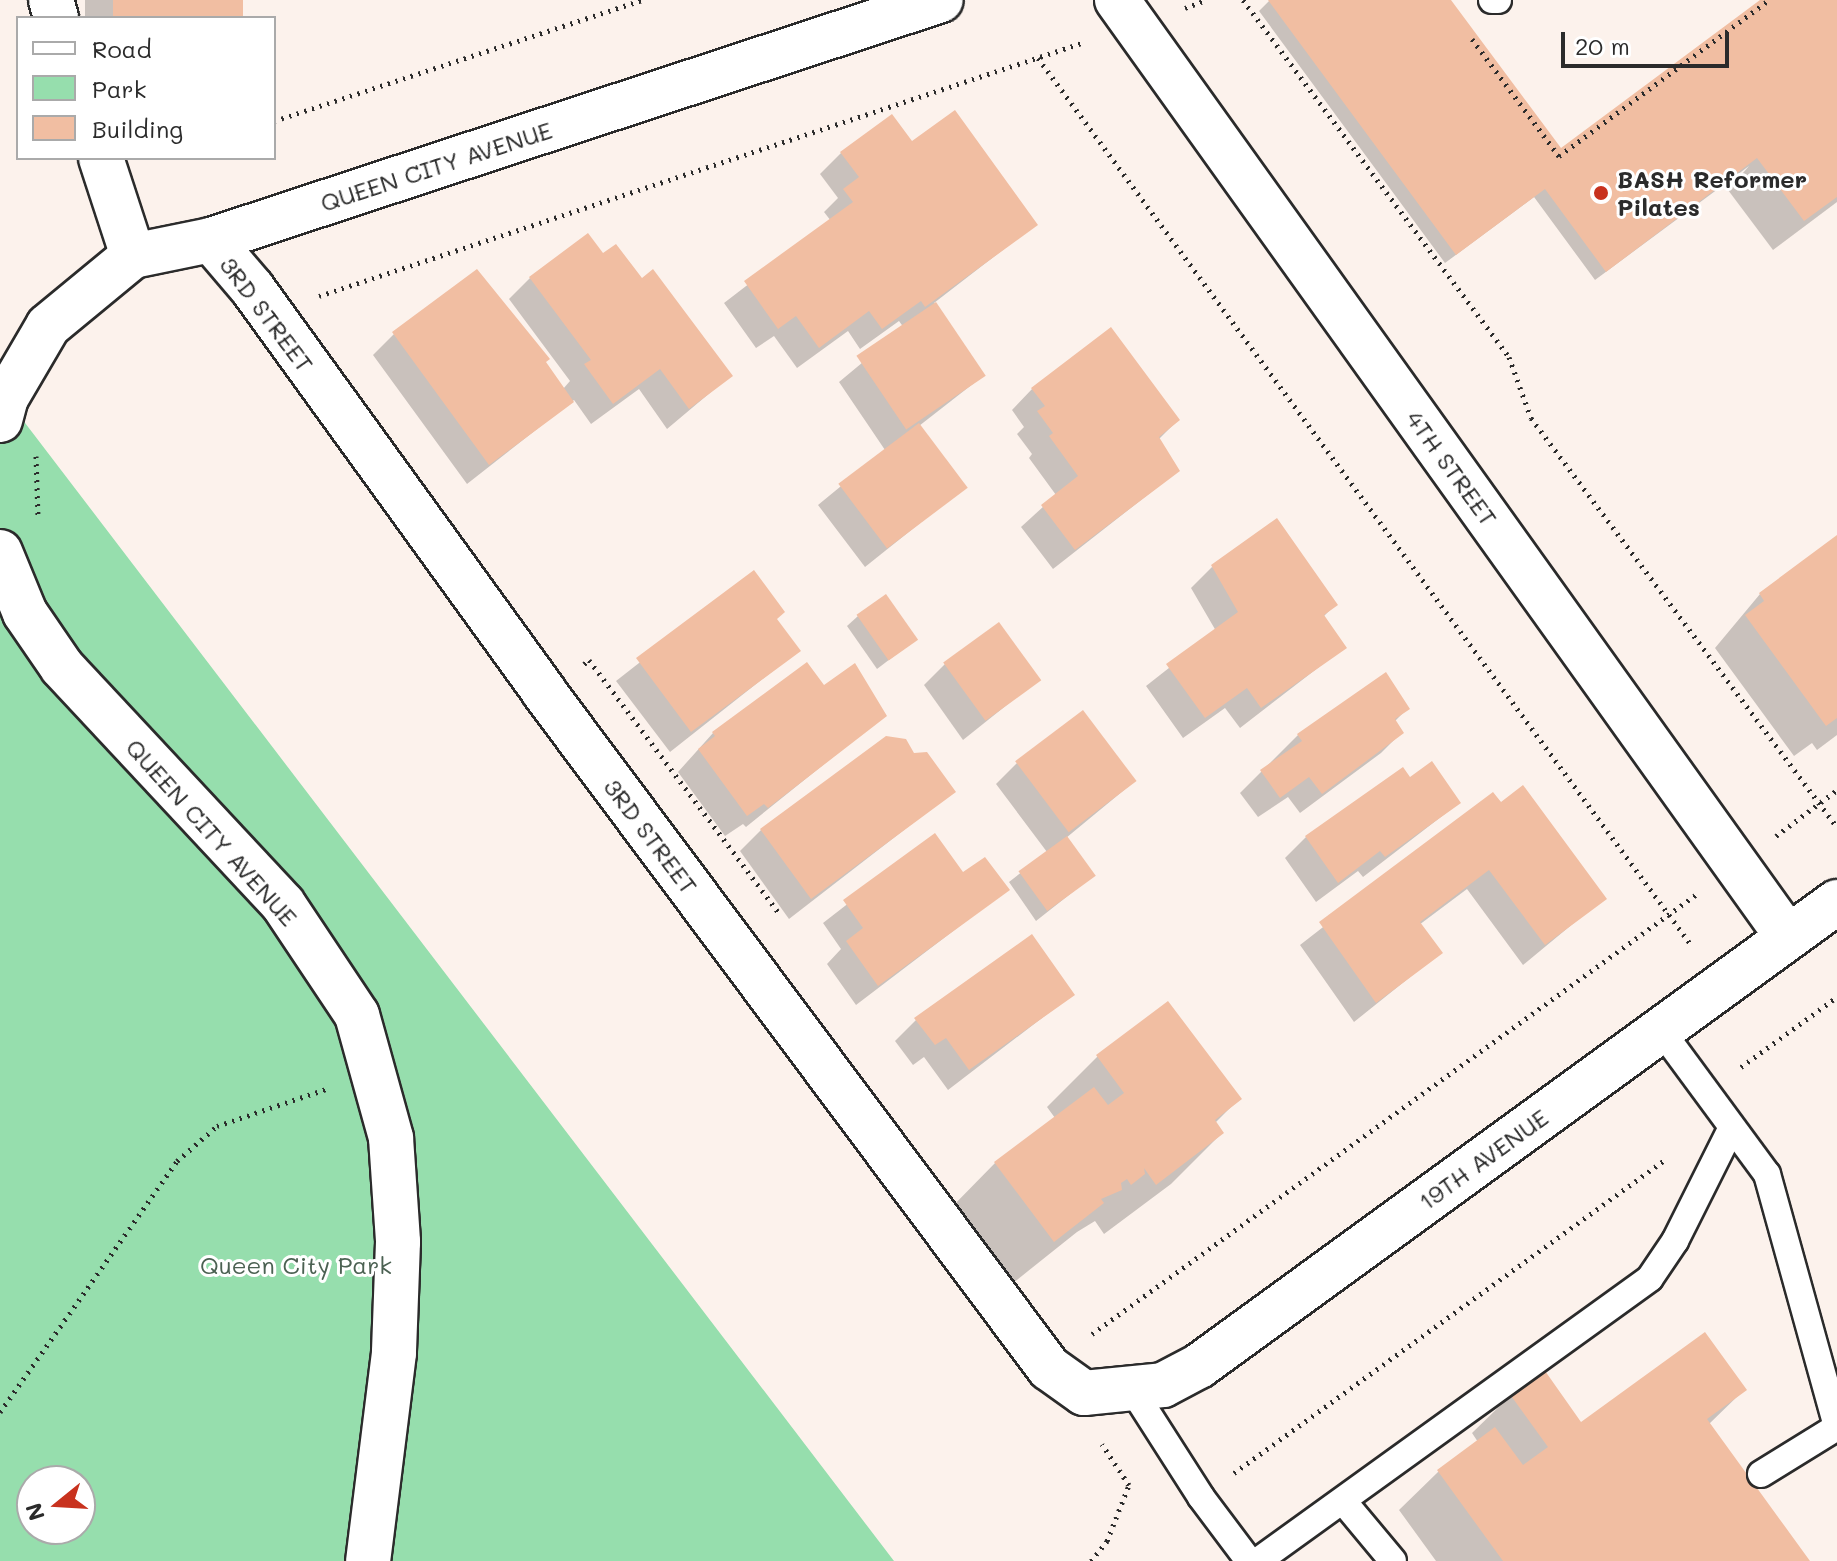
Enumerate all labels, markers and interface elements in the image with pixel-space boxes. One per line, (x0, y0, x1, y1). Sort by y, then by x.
legend (16, 16, 276, 160)
scale bar (1565, 16, 1733, 66)
text: 20 m (1575, 30, 1630, 61)
text: Road (92, 33, 152, 64)
text: Park (92, 73, 146, 104)
text: Building (92, 113, 183, 144)
street label: QUEEN CITY AVENUE (317, 115, 555, 217)
place label: BASH Reformer Pilates (1617, 165, 1807, 221)
marker: BASH Reformer Pilates (1592, 184, 1610, 202)
street label: 3RD STREET (214, 251, 320, 377)
street label: 4TH STREET (1401, 405, 1503, 531)
street label: QUEEN CITY AVENUE (120, 733, 304, 931)
street label: 3RD STREET (598, 773, 704, 899)
street label: 19TH AVENUE (1413, 1102, 1553, 1216)
park label: Queen City Park (200, 1251, 392, 1279)
north arrow (16, 1465, 96, 1545)
text: N (18, 1500, 51, 1524)

